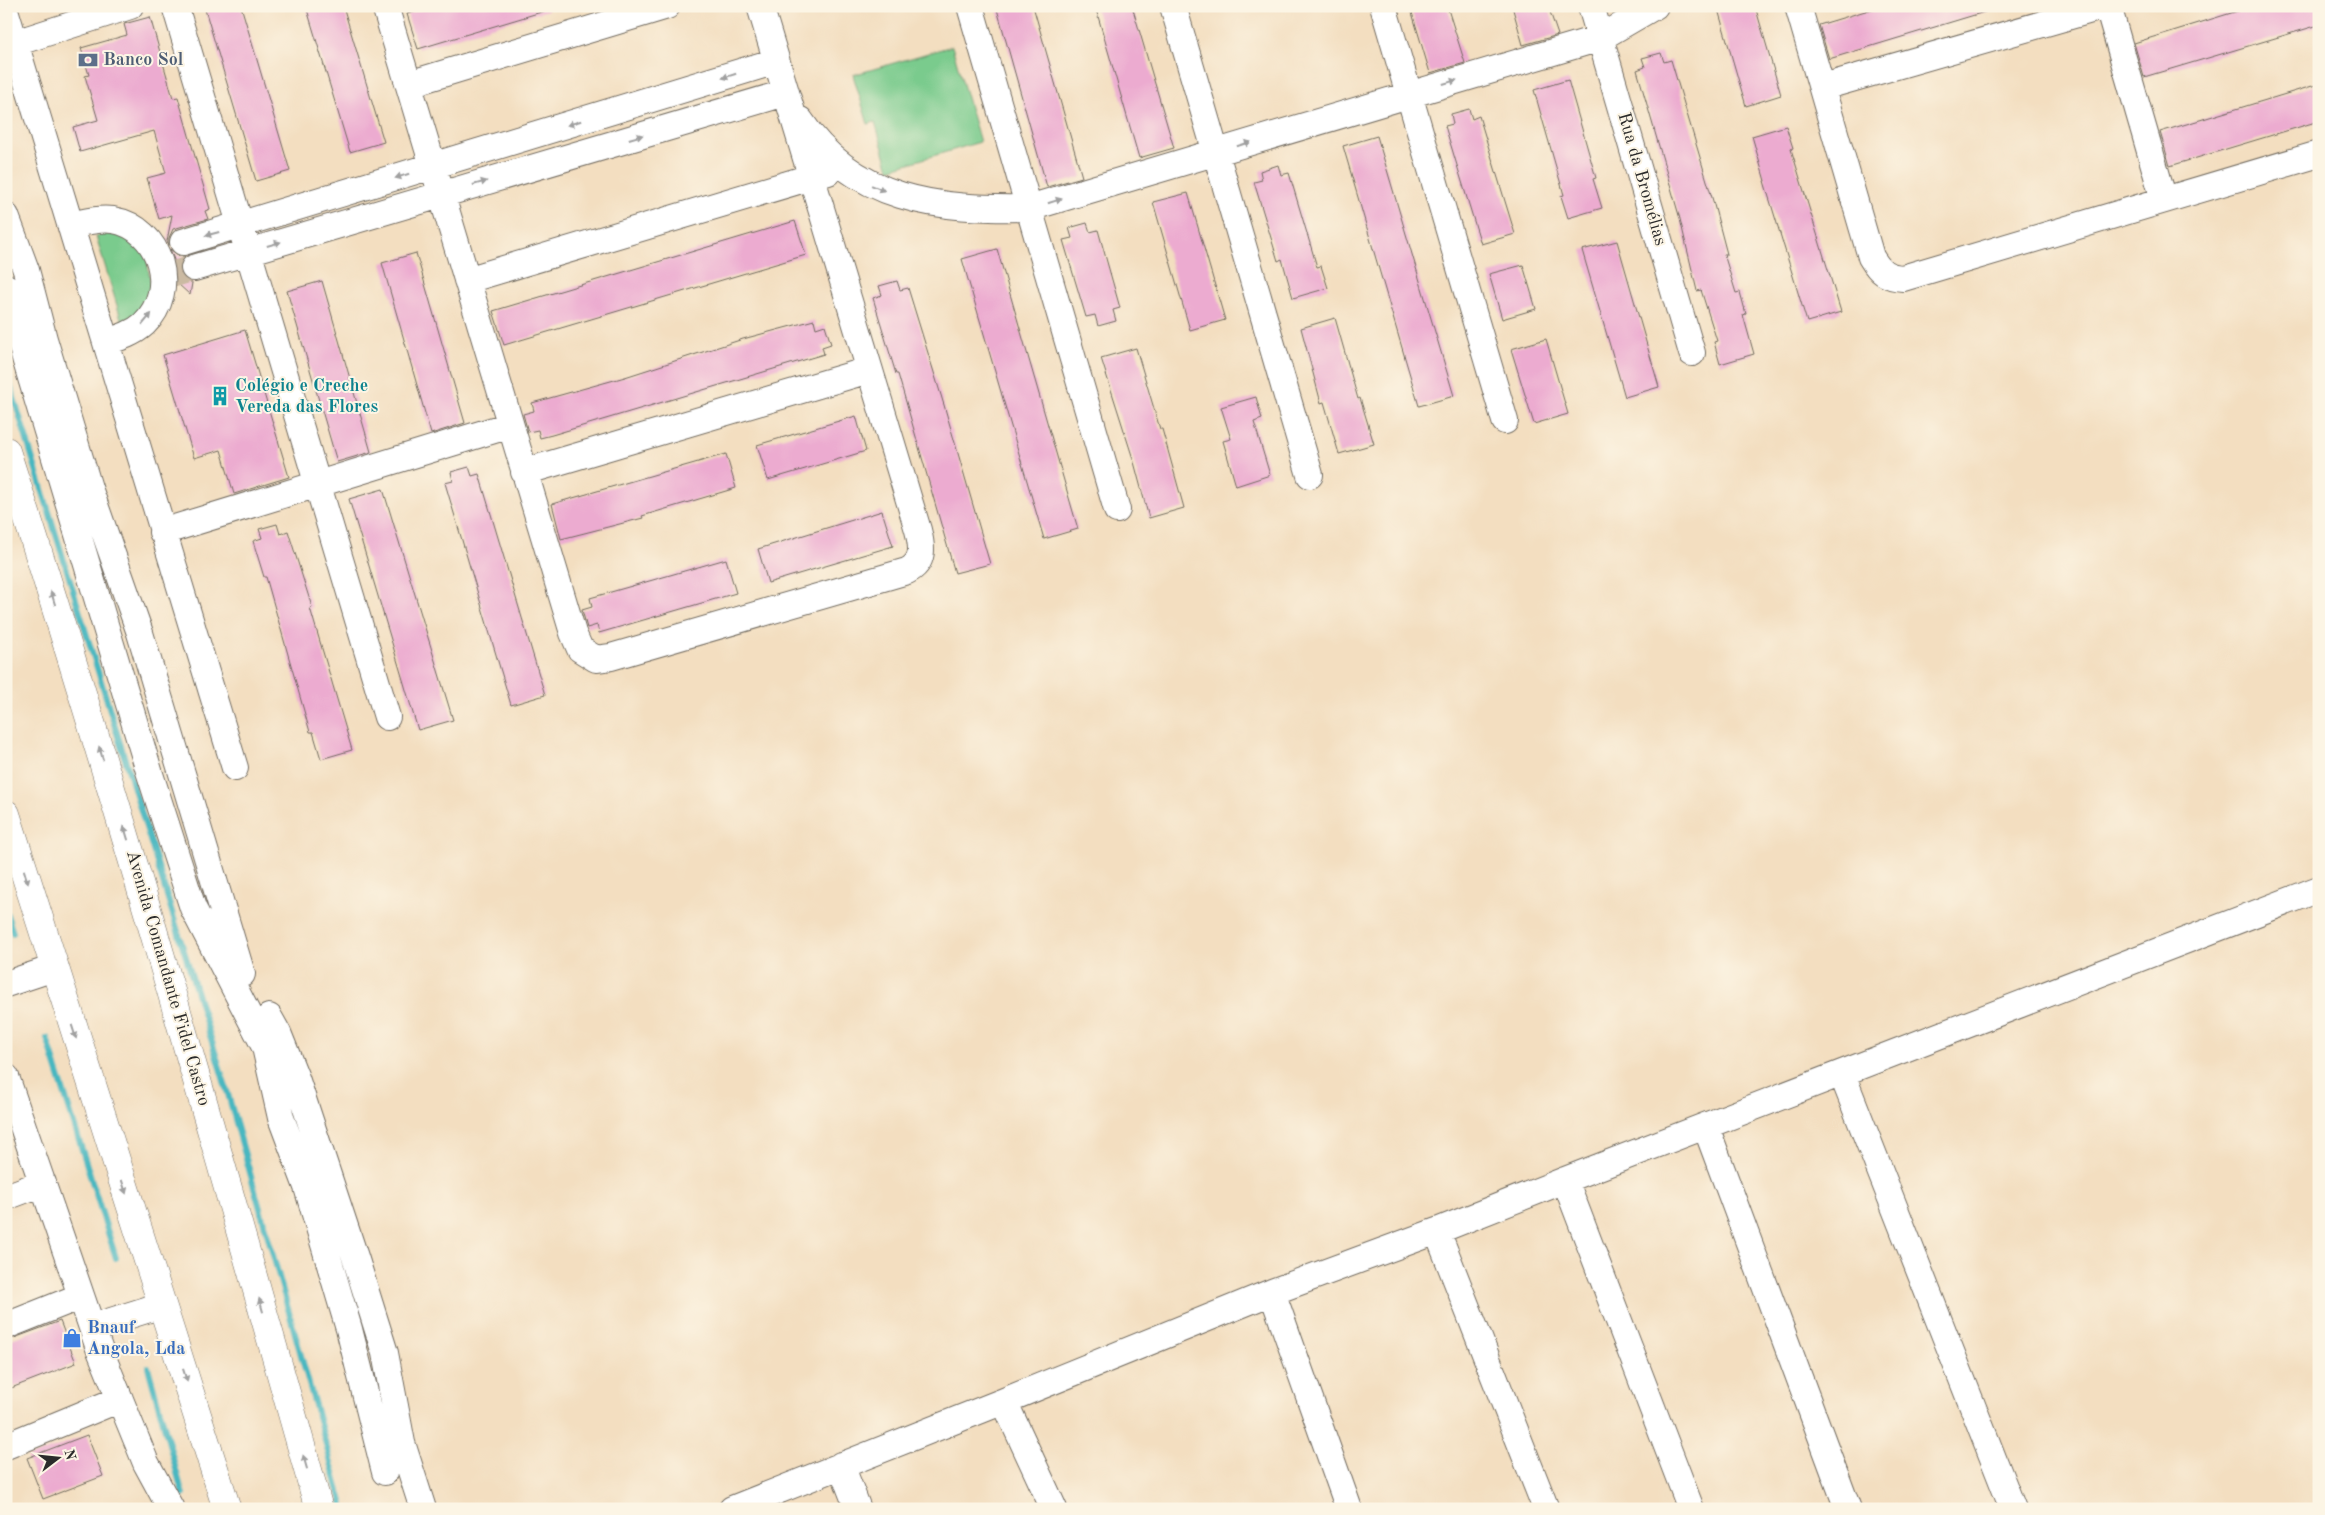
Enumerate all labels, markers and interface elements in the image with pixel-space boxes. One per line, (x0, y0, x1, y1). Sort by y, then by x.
bank icon: Banco Sol (77, 49, 99, 71)
place label: Banco Sol (103, 51, 184, 69)
one-way arrow (722, 72, 737, 80)
one-way arrow (1442, 78, 1457, 86)
street label: Rua da Bromélias (1614, 110, 1670, 248)
one-way arrow (567, 120, 582, 128)
one-way arrow (629, 133, 644, 141)
one-way arrow (1236, 139, 1251, 147)
one-way arrow (394, 173, 409, 181)
one-way arrow (473, 179, 488, 187)
one-way arrow (871, 184, 886, 192)
one-way arrow (1047, 196, 1062, 204)
one-way arrow (204, 230, 219, 238)
one-way arrow (267, 240, 282, 248)
one-way arrow (142, 312, 153, 325)
place label: Colégio e Creche Vereda das Flores (235, 377, 378, 416)
building icon: Colégio e Creche Vereda das Flores (209, 385, 231, 407)
one-way arrow (48, 590, 56, 605)
one-way arrow (97, 745, 104, 760)
one-way arrow (121, 825, 129, 840)
street label: Avenida Comandante Fidel Castro (123, 848, 213, 1108)
one-way arrow (22, 869, 30, 884)
one-way arrow (71, 1025, 79, 1040)
one-way arrow (121, 1179, 128, 1194)
one-way arrow (257, 1298, 265, 1313)
place label: Bnauf Angola, Lda (87, 1319, 185, 1358)
shop icon: Bnauf Angola, Lda (61, 1327, 83, 1349)
one-way arrow (182, 1367, 189, 1382)
north arrow (32, 1432, 82, 1482)
text: N (61, 1448, 78, 1462)
one-way arrow (301, 1454, 309, 1469)

